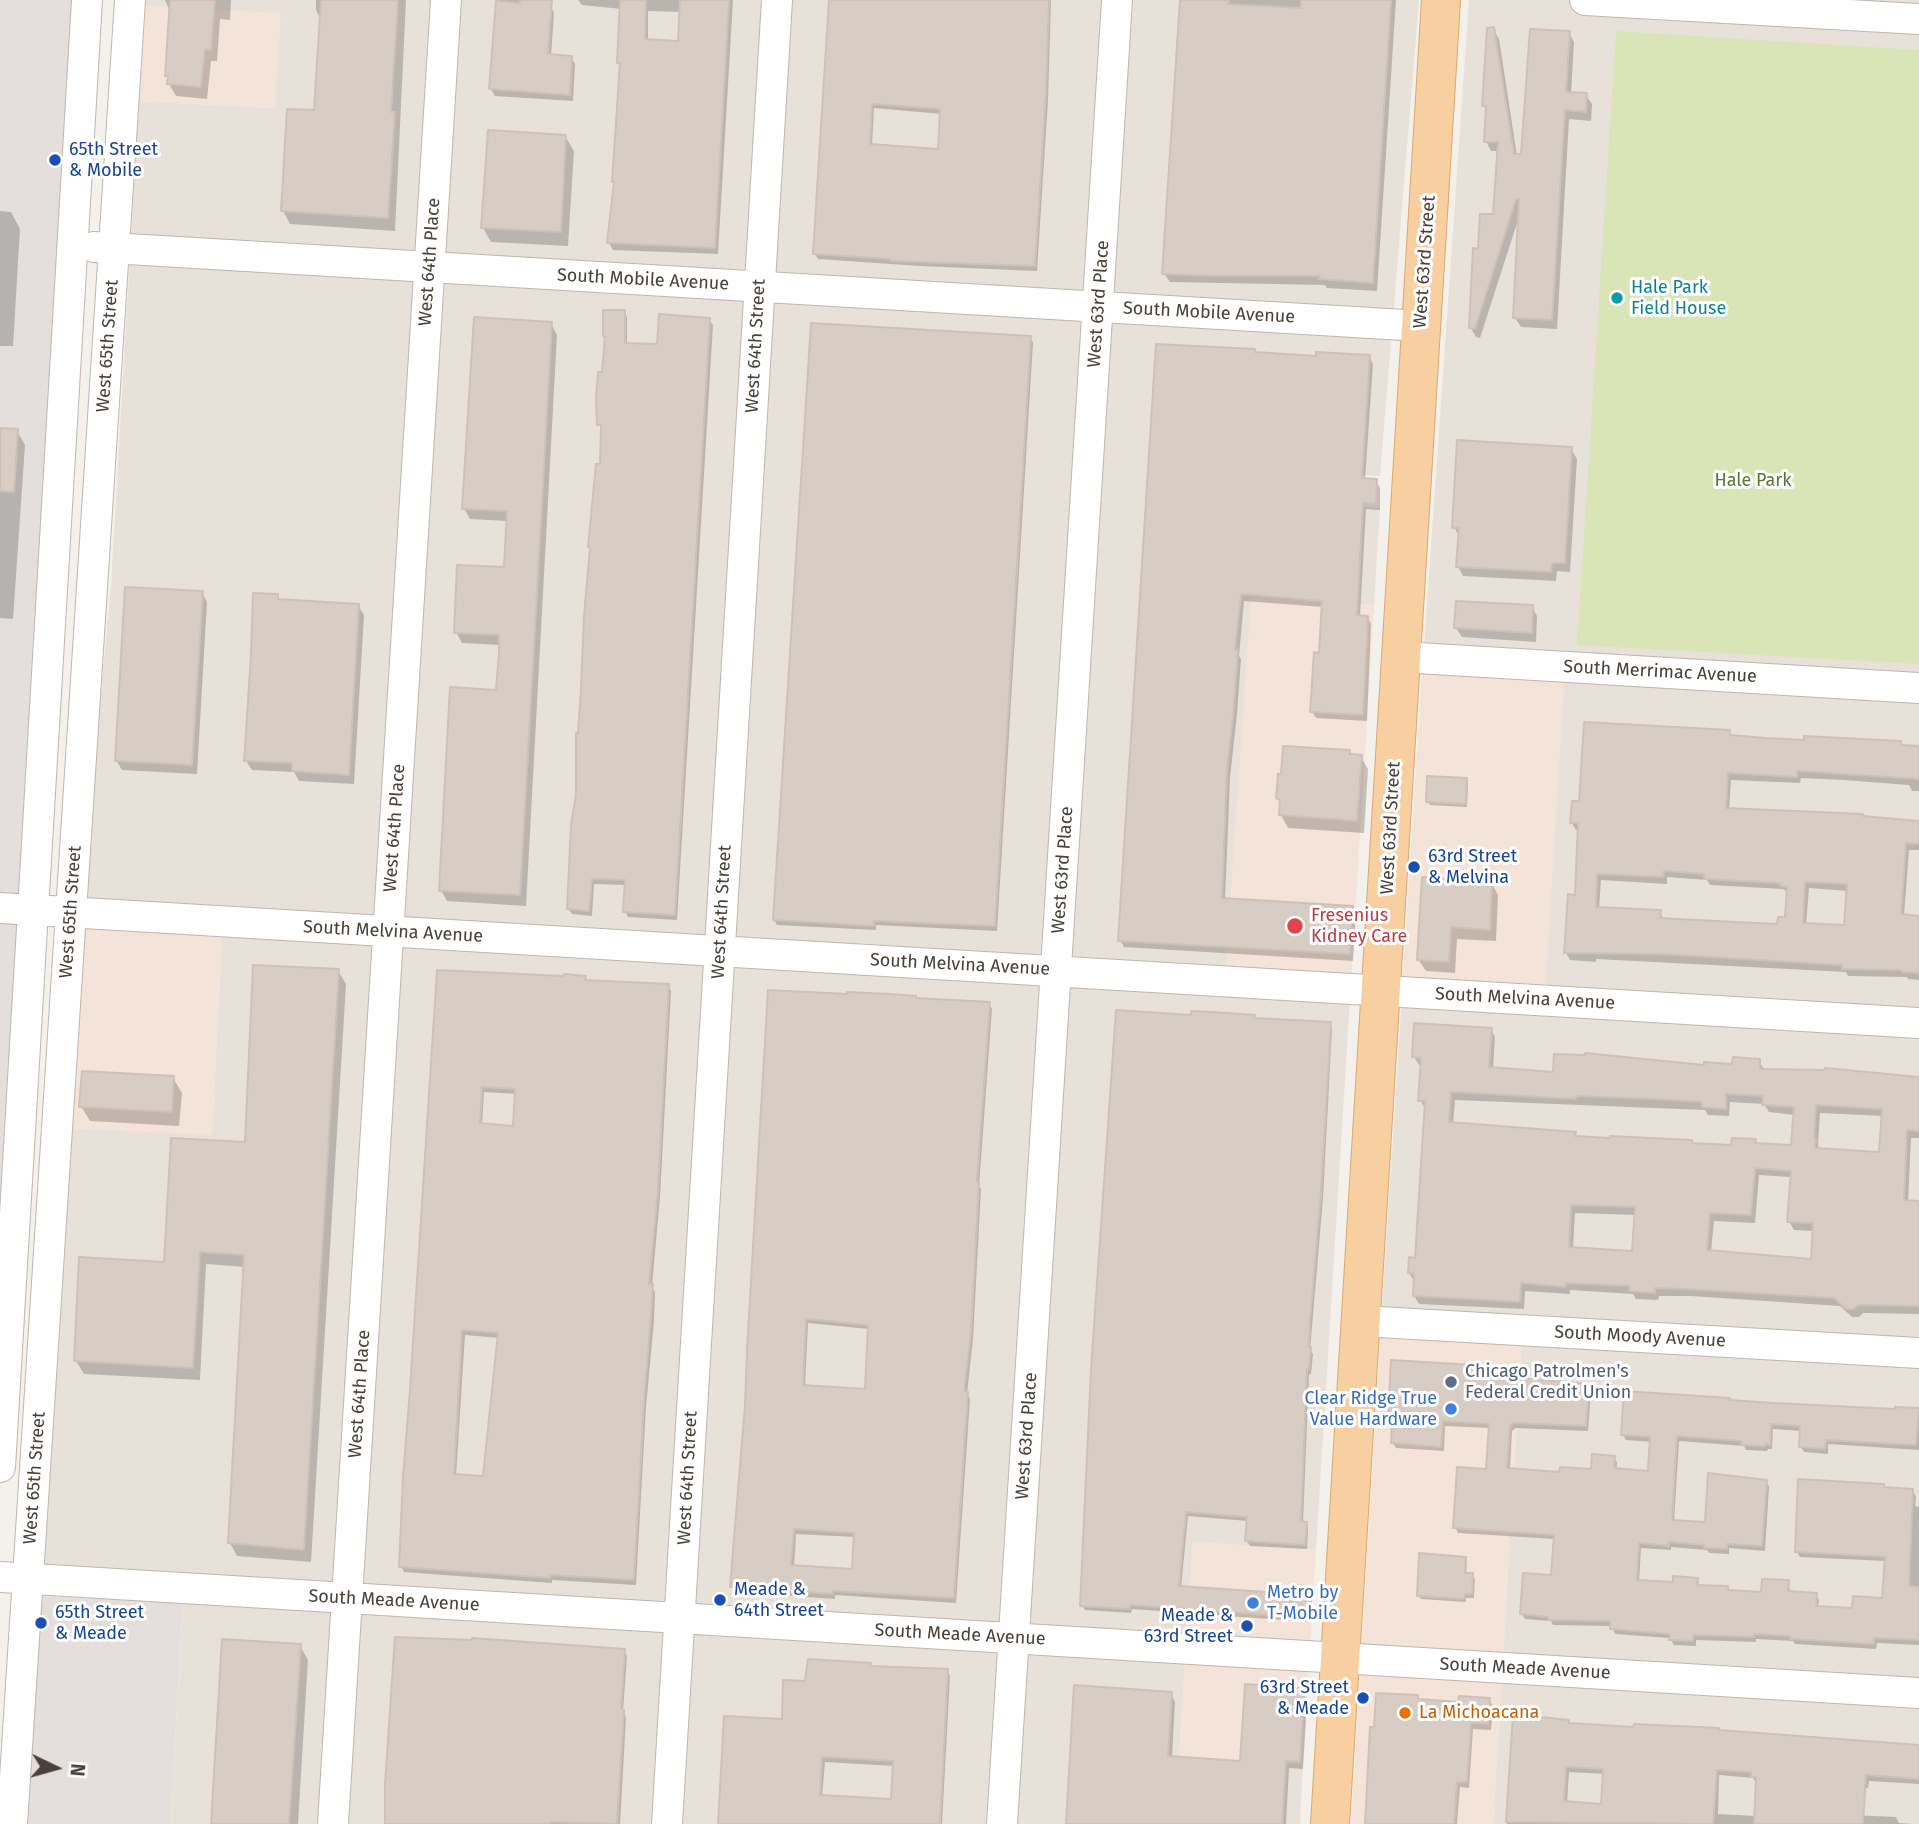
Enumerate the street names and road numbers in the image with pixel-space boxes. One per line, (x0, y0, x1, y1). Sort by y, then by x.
street label: West 63rd Street (1410, 195, 1440, 329)
street label: West 64th Place (415, 197, 445, 327)
street label: West 63rd Place (1084, 239, 1114, 369)
street label: South Mobile Avenue (556, 265, 730, 295)
street label: West 65th Street (93, 279, 123, 413)
street label: West 64th Street (742, 279, 770, 413)
street label: South Mobile Avenue (1122, 298, 1296, 328)
street label: South Merrimac Avenue (1563, 656, 1757, 688)
street label: West 63rd Street (1377, 761, 1405, 895)
street label: West 64th Place (380, 763, 410, 893)
street label: West 63rd Place (1048, 805, 1078, 935)
street label: West 65th Street (56, 845, 86, 979)
street label: West 64th Street (708, 845, 736, 979)
street label: South Melvina Avenue (302, 916, 484, 948)
street label: South Melvina Avenue (869, 949, 1051, 981)
street label: South Melvina Avenue (1434, 983, 1616, 1015)
street label: South Moody Avenue (1554, 1322, 1726, 1352)
street label: West 64th Place (345, 1329, 375, 1459)
street label: West 63rd Place (1012, 1371, 1042, 1501)
street label: West 65th Street (20, 1411, 50, 1545)
street label: West 64th Street (674, 1411, 702, 1545)
street label: South Meade Avenue (308, 1586, 480, 1616)
street label: South Meade Avenue (874, 1620, 1046, 1650)
street label: South Meade Avenue (1439, 1654, 1611, 1684)

